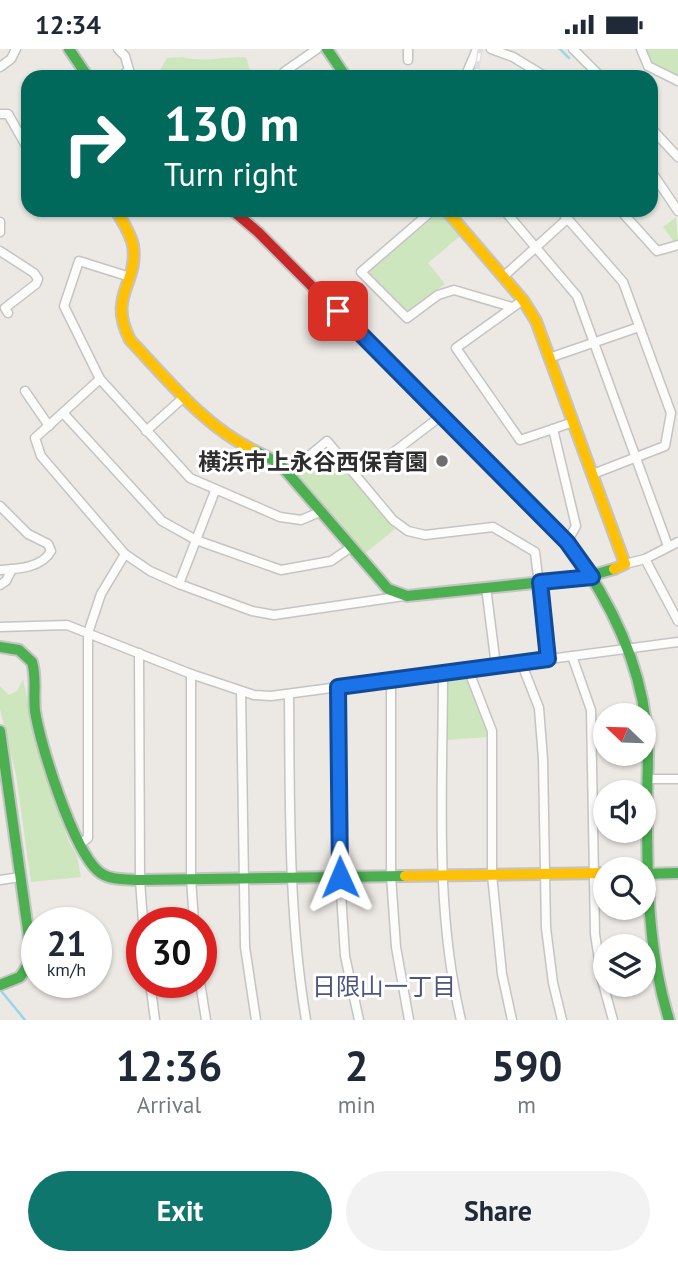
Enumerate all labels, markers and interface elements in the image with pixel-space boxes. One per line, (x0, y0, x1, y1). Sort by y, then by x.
text: 12:34 (35, 8, 101, 41)
text: 130 m (164, 91, 299, 155)
icon: right (49, 98, 140, 189)
text: Turn right (164, 153, 298, 195)
pin (308, 281, 368, 341)
icon: arrive (319, 292, 357, 330)
place label: 横浜市上永谷西保育園 (198, 447, 428, 476)
marker: 横浜市上永谷西保育園 (434, 453, 450, 469)
north arrow (593, 703, 656, 767)
map controls (593, 703, 656, 997)
button: sound (593, 780, 656, 843)
position arrow (303, 840, 377, 914)
button: search (593, 857, 656, 920)
speed limit sign: 30 (126, 907, 217, 998)
text: 21 (47, 920, 86, 966)
button: layers (593, 934, 656, 997)
text: km/h (47, 958, 86, 981)
district label: 日限山一丁目 (312, 971, 456, 1002)
text: 12:36 (116, 1038, 222, 1093)
text: 2 (345, 1038, 368, 1093)
text: 590 (491, 1038, 562, 1093)
text: Arrival (137, 1090, 201, 1119)
text: min (338, 1090, 375, 1119)
text: m (517, 1090, 536, 1119)
button: Exit (28, 1171, 332, 1251)
button: Share (346, 1171, 650, 1251)

